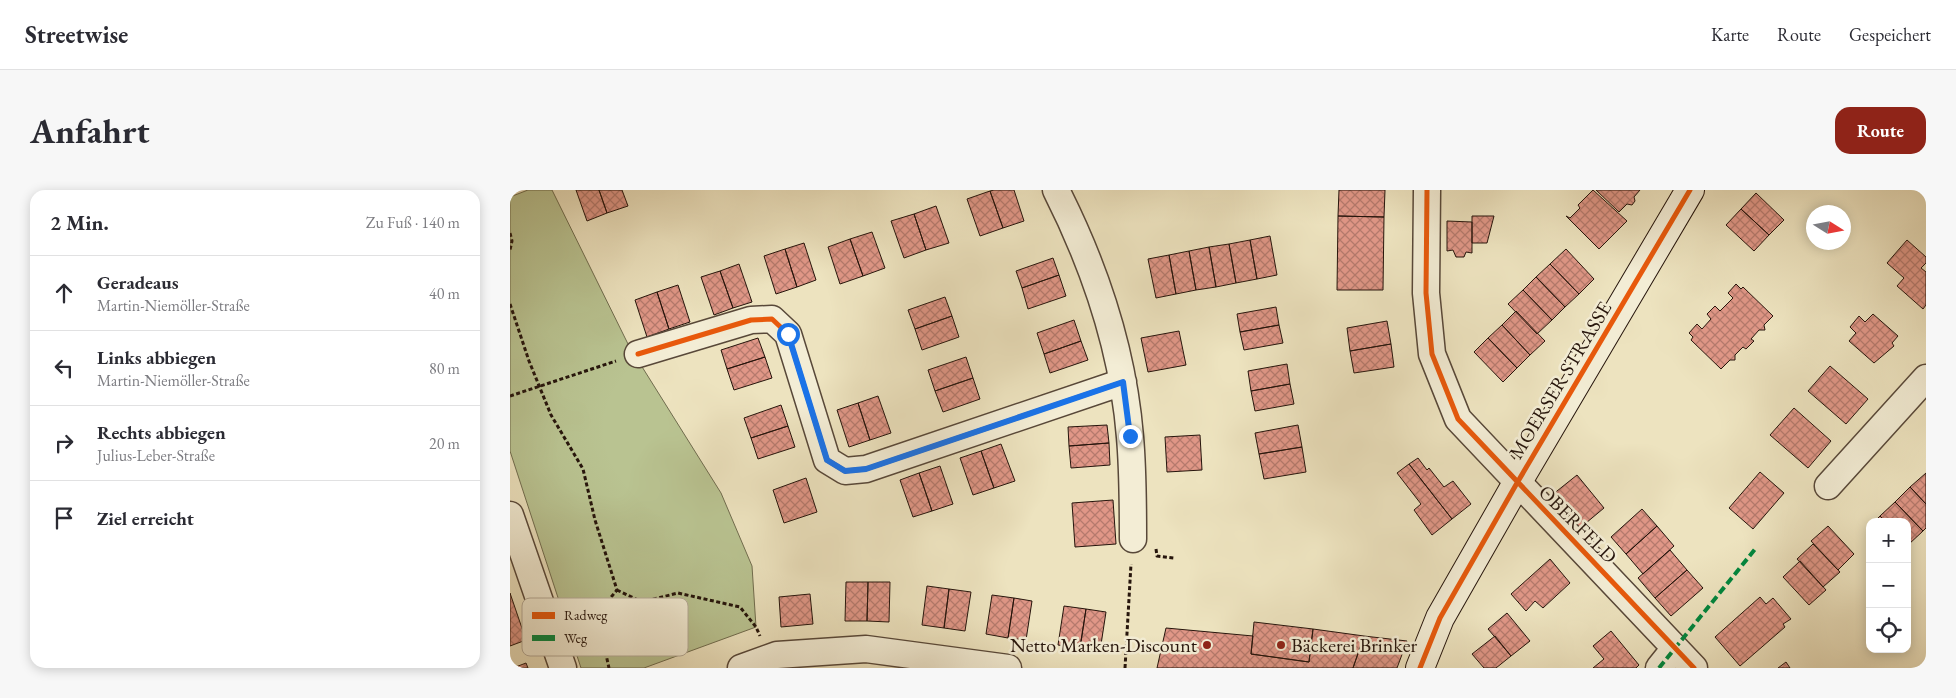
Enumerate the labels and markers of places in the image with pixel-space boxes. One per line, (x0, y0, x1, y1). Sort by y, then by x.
place label: Netto Marken-Discount (1010, 632, 1198, 658)
place label: Bäckerei Brinker (1291, 632, 1417, 658)
marker: Netto Marken-Discount (1201, 639, 1213, 651)
marker: Bäckerei Brinker (1275, 639, 1287, 651)

